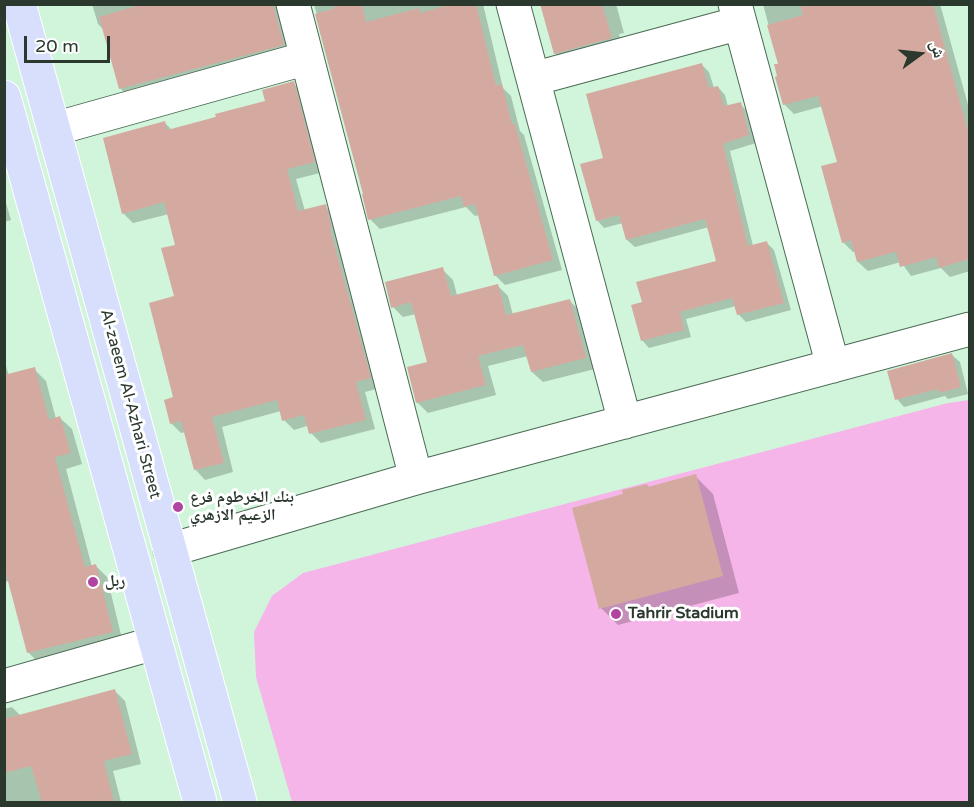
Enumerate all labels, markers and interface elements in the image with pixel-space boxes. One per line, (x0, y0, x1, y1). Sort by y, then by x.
scale bar (27, 24, 112, 62)
north arrow (890, 24, 950, 84)
text: 20 m (35, 35, 79, 57)
text: ش (926, 39, 949, 60)
street label: Al-zaeem Al-Azhari Street (95, 307, 165, 501)
place label: بنك الخرطوم فرع الزعيم الازهري (190, 488, 294, 526)
marker: بنك الخرطوم فرع الزعيم الازهري (171, 500, 185, 514)
place label: ربل (105, 572, 125, 592)
marker: ربل (86, 575, 100, 589)
place label: Tahrir Stadium (628, 604, 739, 624)
marker: Tahrir Stadium (609, 607, 623, 621)

